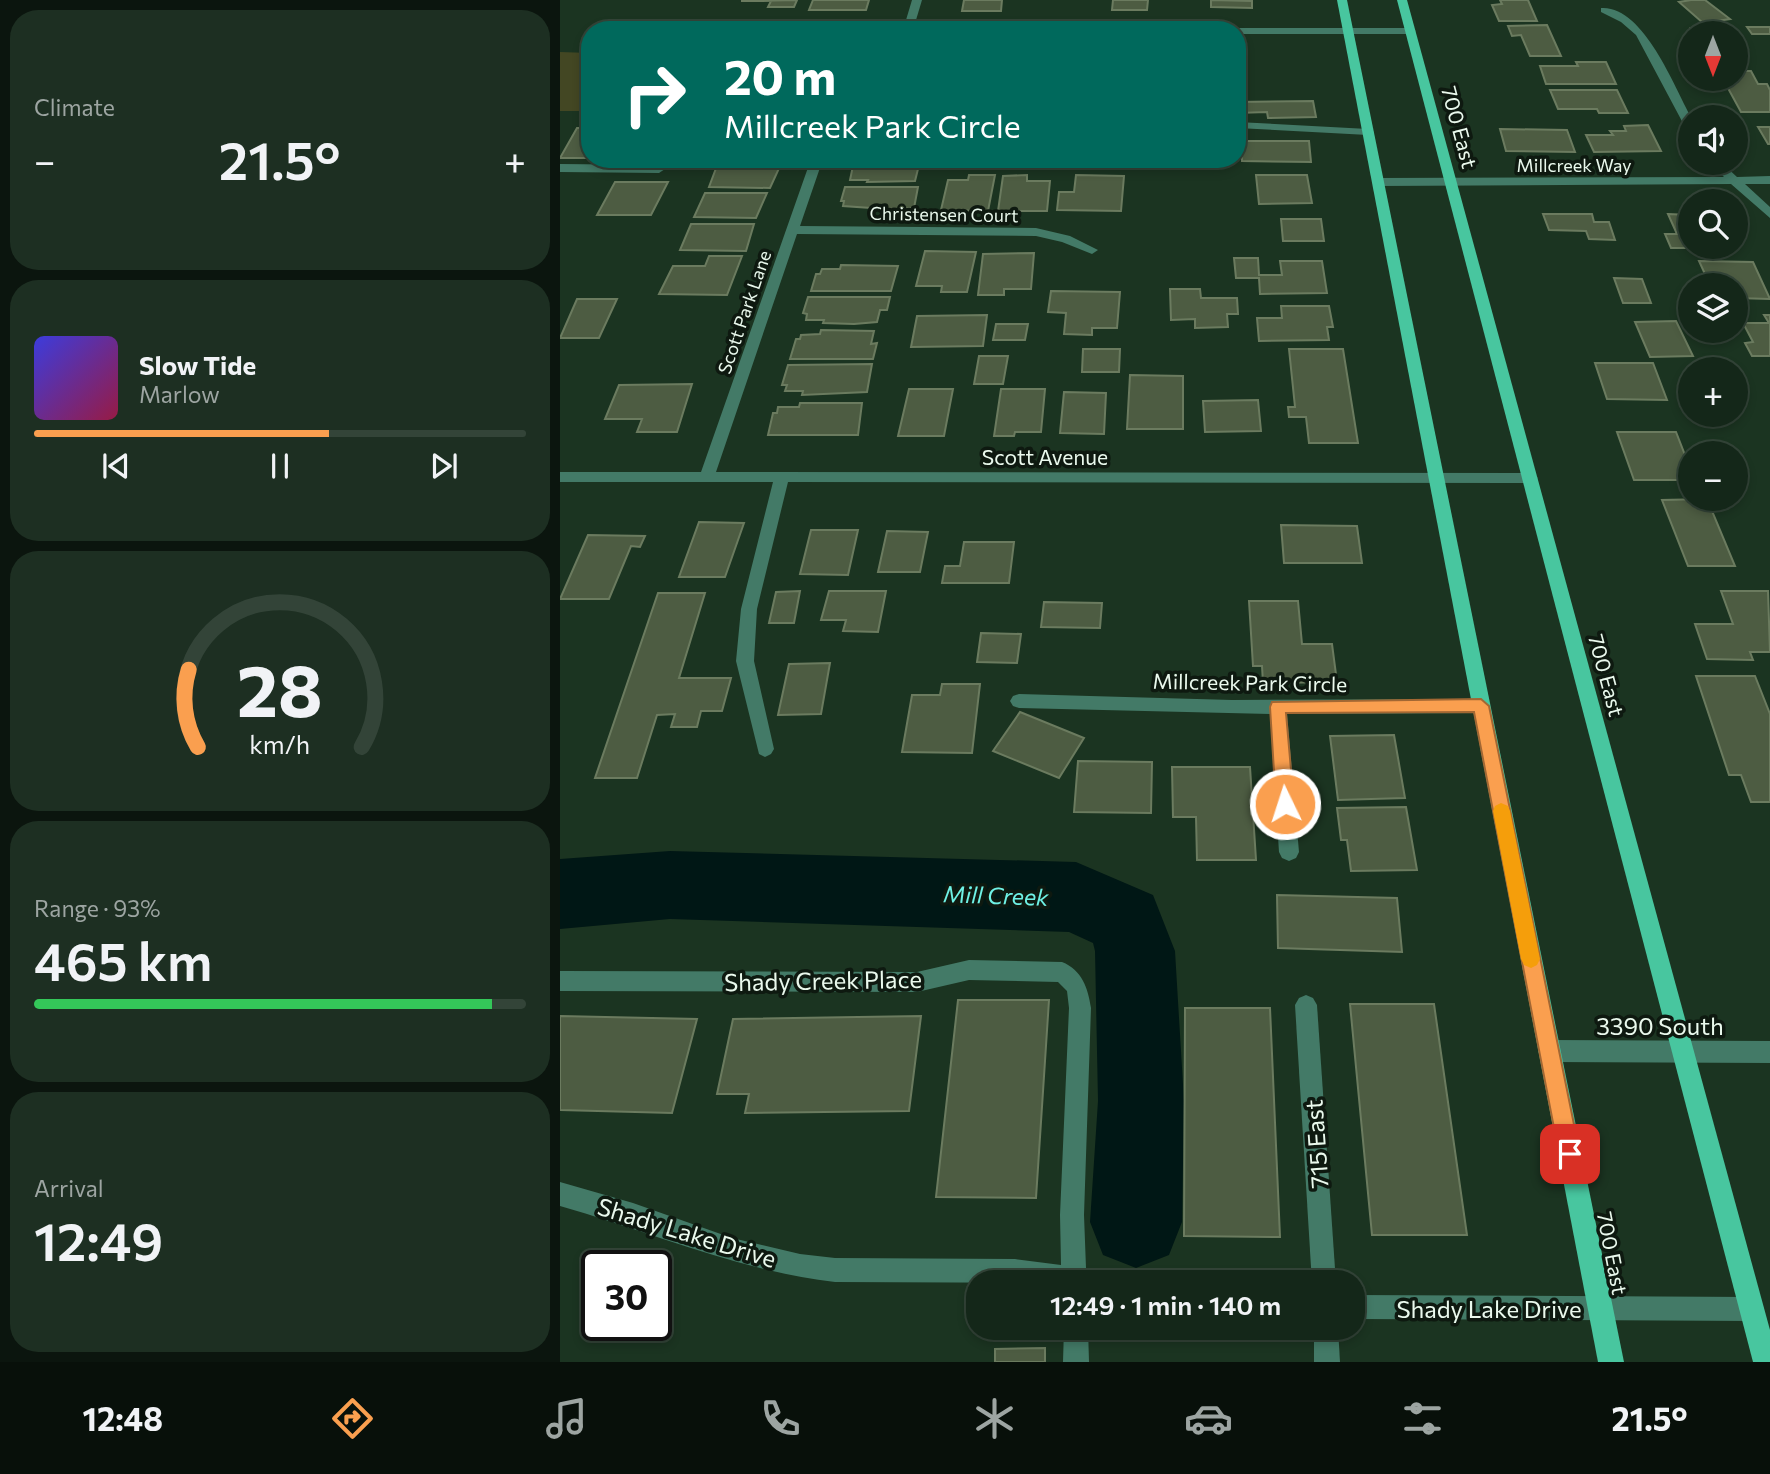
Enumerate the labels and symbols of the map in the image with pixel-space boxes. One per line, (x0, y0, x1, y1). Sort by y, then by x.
north arrow (1678, 21, 1748, 91)
street label: 700 East (1437, 83, 1483, 171)
street label: Millcreek Way (1517, 154, 1631, 176)
street label: Christensen Court (869, 202, 1019, 226)
street label: Scott Park Lane (713, 247, 775, 377)
street label: Scott Avenue (982, 444, 1108, 469)
street label: 700 East (1584, 631, 1630, 719)
street label: Millcreek Park Circle (1152, 668, 1348, 696)
position arrow (1248, 767, 1322, 841)
water label: Mill Creek (943, 879, 1050, 911)
street label: Shady Creek Place (724, 964, 922, 996)
street label: 3390 South (1596, 1011, 1724, 1040)
street label: 715 East (1298, 1099, 1334, 1189)
pin (1540, 1124, 1600, 1184)
street label: Shady Lake Drive (594, 1191, 780, 1273)
street label: 700 East (1593, 1209, 1633, 1297)
speed limit sign: 30 (581, 1250, 672, 1341)
street label: Shady Lake Drive (1396, 1294, 1582, 1323)

